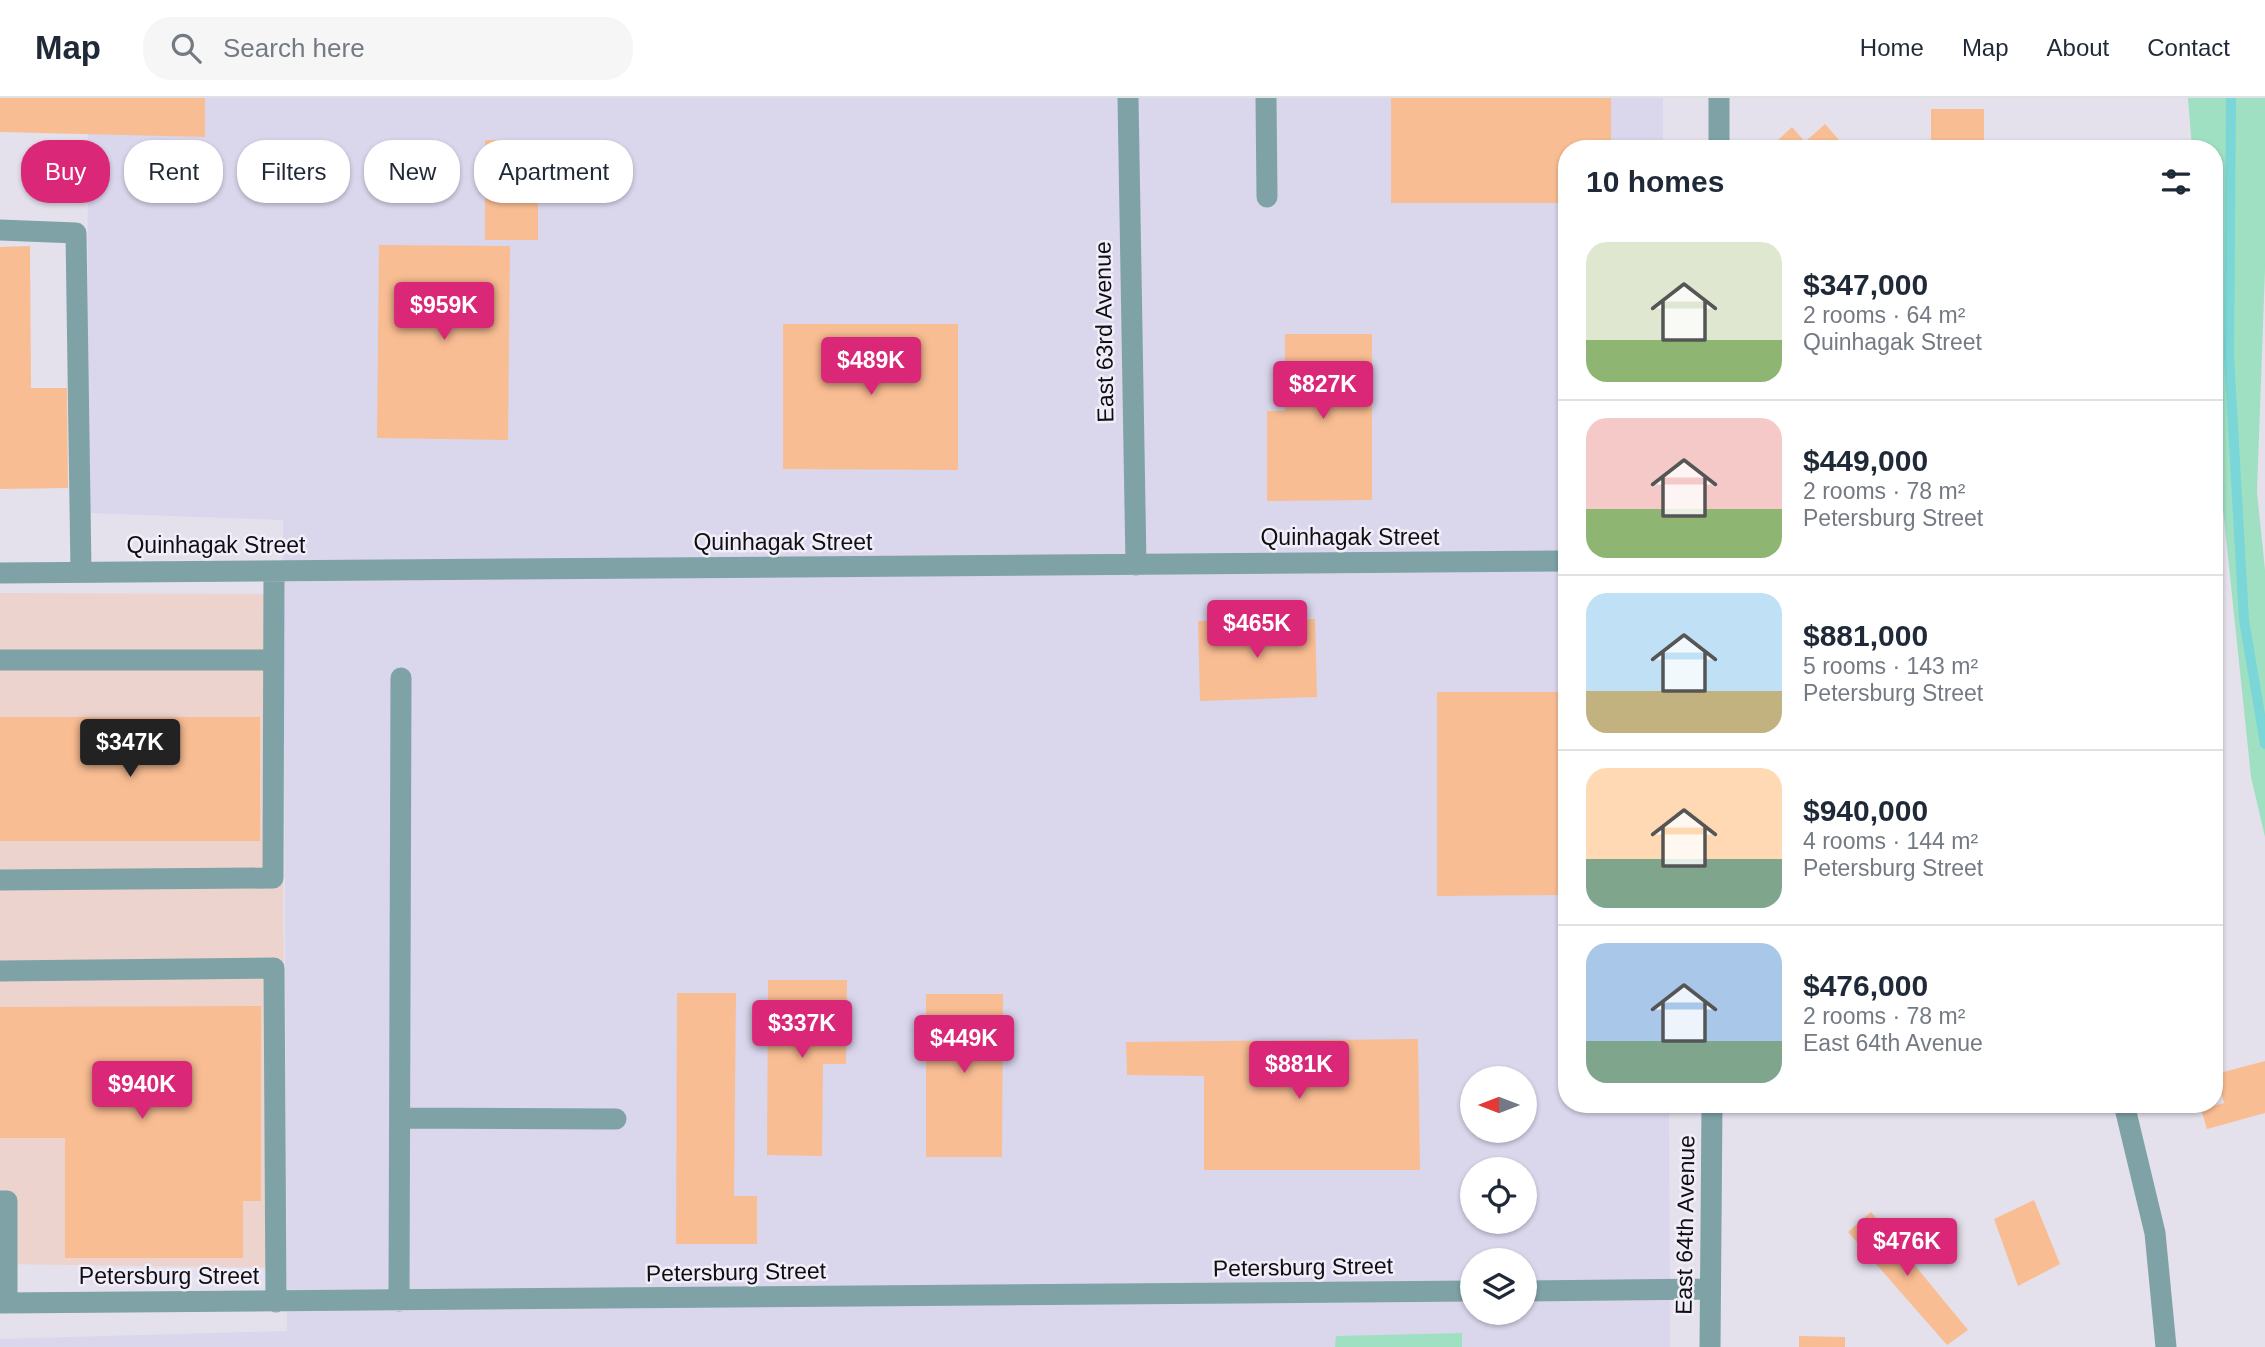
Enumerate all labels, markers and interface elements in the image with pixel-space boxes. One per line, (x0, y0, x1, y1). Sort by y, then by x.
search box (143, 17, 633, 80)
text: Map (35, 29, 101, 66)
icon: search (167, 29, 205, 67)
text: Search here (223, 33, 365, 63)
text: Home (1860, 34, 1924, 61)
text: Map (1962, 34, 2009, 61)
text: About (2047, 34, 2109, 61)
text: Contact (2147, 34, 2230, 61)
chip: Buy (21, 140, 110, 203)
chip: Rent (124, 140, 223, 203)
chip: Filters (237, 140, 350, 203)
chip: New (364, 140, 460, 203)
chip: Apartment (474, 140, 633, 203)
icon: filters (2157, 163, 2195, 201)
text: 10 homes (1586, 165, 1724, 198)
street label: East 63rd Avenue (1089, 241, 1119, 423)
text: $347,000 (1803, 268, 1928, 301)
icon: home (1642, 270, 1726, 354)
pin: $959K (395, 282, 493, 342)
text: $959K (410, 292, 478, 318)
text: 2 rooms · 64 m² (1803, 302, 1965, 328)
text: Quinhagak Street (1803, 329, 1982, 355)
pin: $489K (822, 338, 920, 397)
text: $489K (837, 347, 905, 373)
pin: $827K (1274, 362, 1372, 421)
text: $827K (1289, 371, 1357, 397)
text: $449,000 (1803, 444, 1928, 477)
icon: home (1642, 446, 1726, 530)
text: 2 rooms · 78 m² (1803, 478, 1965, 504)
text: Petersburg Street (1803, 505, 1983, 531)
street label: Quinhagak Street (1260, 524, 1440, 550)
street label: Quinhagak Street (693, 529, 873, 555)
street label: Quinhagak Street (126, 532, 306, 558)
pin: $465K (1208, 601, 1306, 660)
text: $465K (1223, 610, 1291, 636)
text: $881,000 (1803, 619, 1928, 652)
icon: home (1642, 621, 1726, 705)
text: 5 rooms · 143 m² (1803, 653, 1978, 679)
text: Petersburg Street (1803, 680, 1983, 706)
pin: $347K (81, 720, 179, 779)
text: $347K (96, 729, 164, 755)
text: $940,000 (1803, 794, 1928, 827)
icon: home (1642, 796, 1726, 880)
text: 4 rooms · 144 m² (1803, 828, 1978, 854)
text: Petersburg Street (1803, 855, 1983, 881)
text: $476,000 (1803, 969, 1928, 1002)
icon: home (1642, 971, 1726, 1055)
pin: $337K (753, 1000, 851, 1060)
text: 2 rooms · 78 m² (1803, 1003, 1965, 1029)
text: $337K (768, 1010, 836, 1036)
pin: $449K (915, 1016, 1013, 1075)
text: $449K (930, 1025, 998, 1051)
text: East 64th Avenue (1803, 1030, 1983, 1056)
pin: $881K (1250, 1042, 1348, 1101)
text: $881K (1265, 1051, 1333, 1077)
pin: $940K (93, 1062, 191, 1121)
north arrow (1460, 1066, 1536, 1143)
map controls (1460, 1066, 1537, 1325)
text: $940K (108, 1071, 176, 1097)
street label: East 64th Avenue (1670, 1135, 1700, 1315)
button: locate (1460, 1157, 1537, 1234)
pin: $476K (1858, 1218, 1956, 1278)
text: $476K (1873, 1228, 1941, 1254)
button: layers (1460, 1248, 1537, 1325)
street label: Petersburg Street (1213, 1252, 1394, 1282)
street label: Petersburg Street (646, 1257, 827, 1287)
street label: Petersburg Street (79, 1263, 260, 1289)

